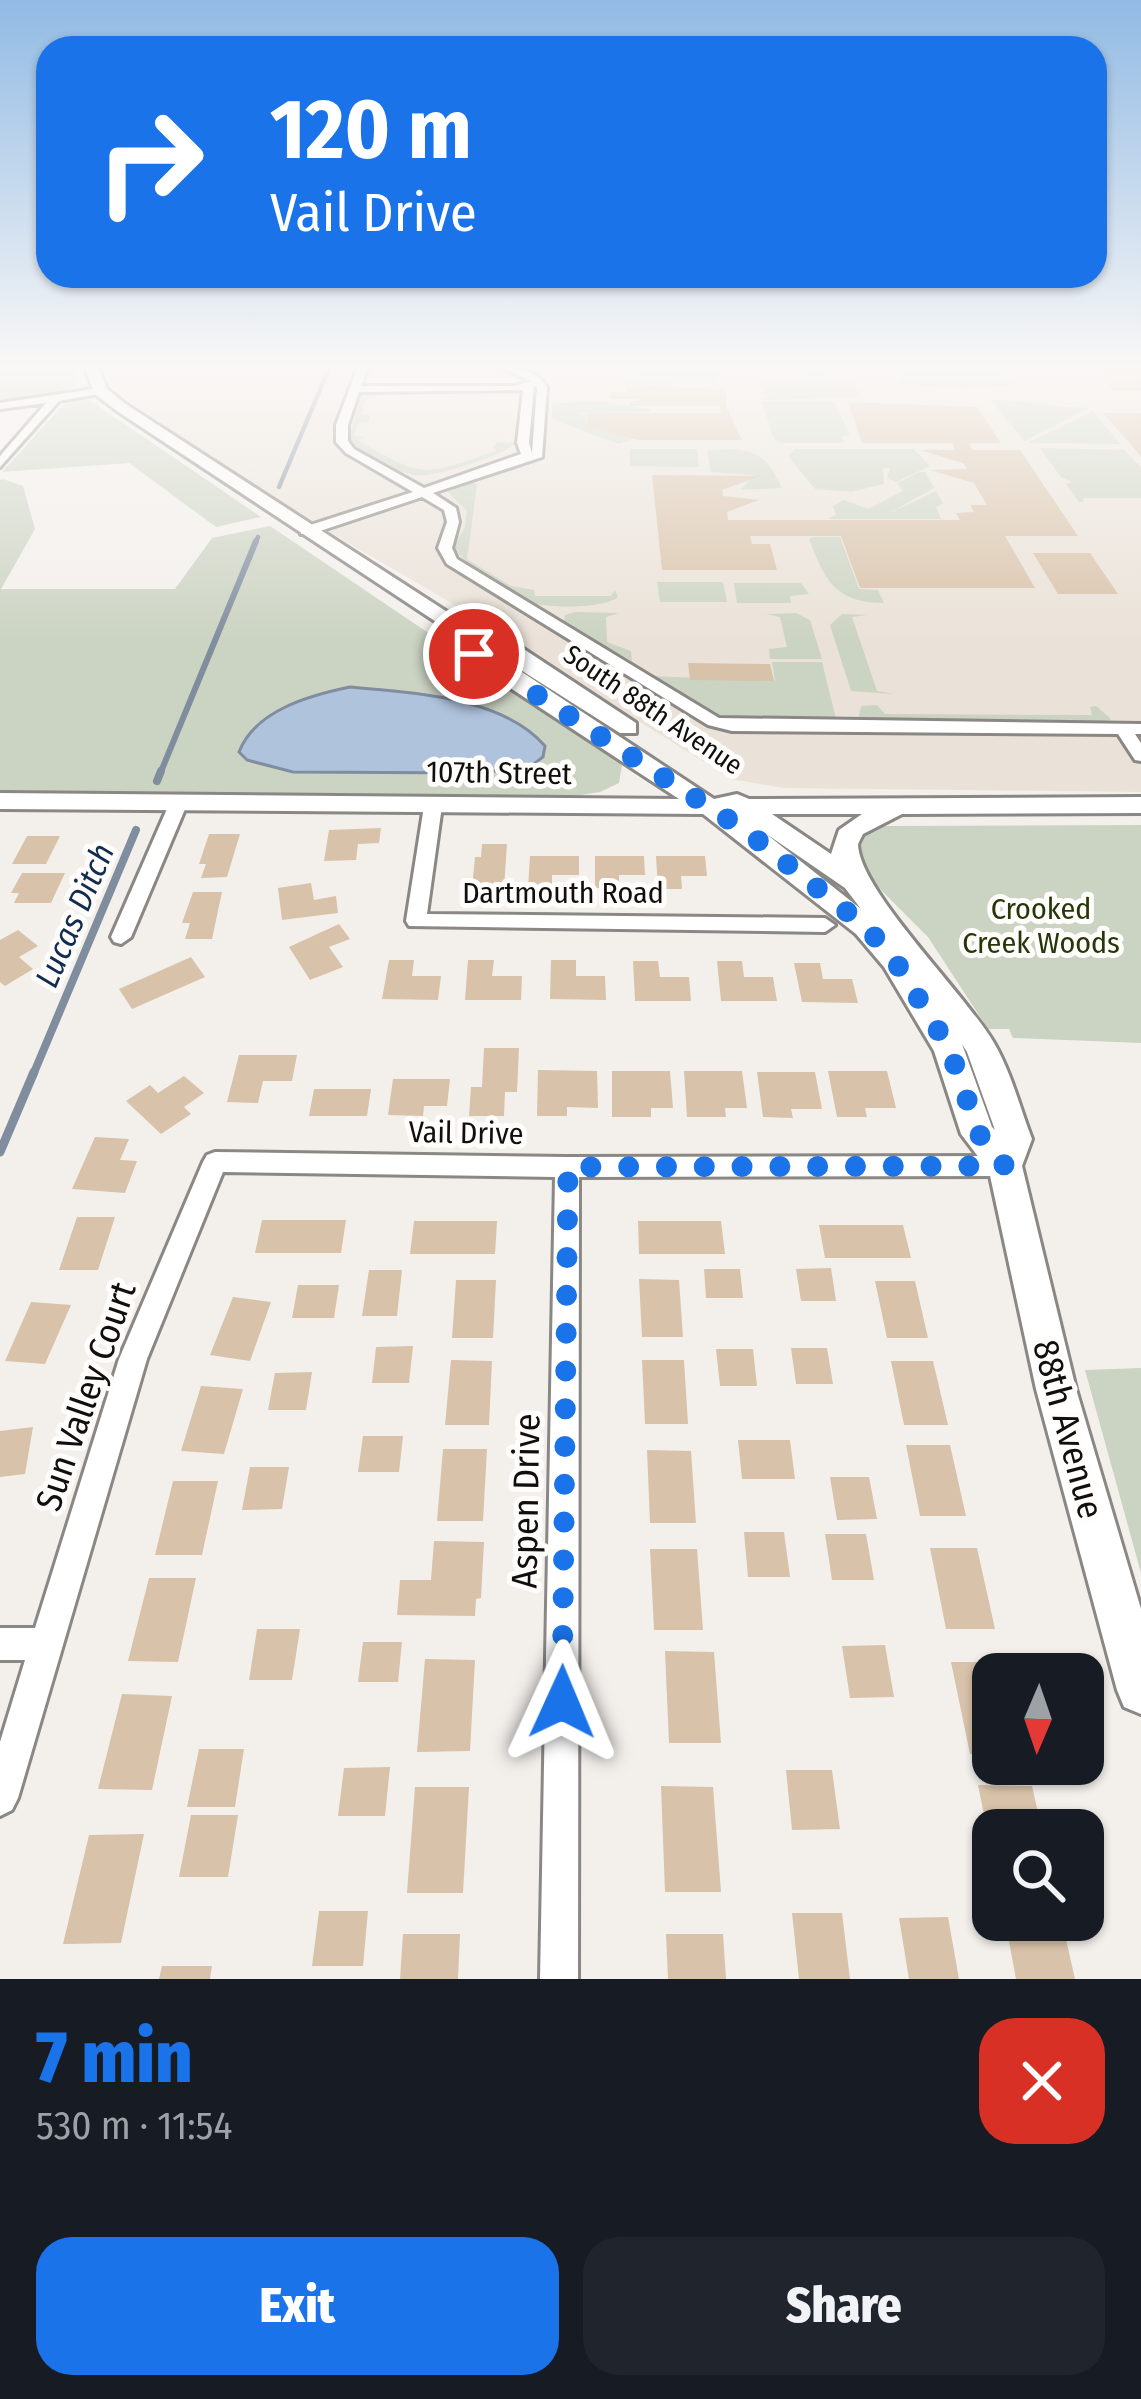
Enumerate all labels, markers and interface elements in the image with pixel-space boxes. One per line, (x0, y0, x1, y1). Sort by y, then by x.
text: 120 m (270, 79, 472, 180)
icon: right (72, 84, 228, 240)
text: Vail Drive (270, 181, 477, 245)
pin (423, 603, 525, 705)
icon: arrive (441, 621, 507, 687)
street label: South 88th Avenue (558, 638, 748, 782)
street label: 107th Street (426, 754, 572, 792)
water label: Lucas Ditch (27, 837, 123, 993)
street label: Dartmouth Road (462, 875, 664, 911)
park label: Crooked Creek Woods (962, 891, 1120, 961)
street label: Vail Drive (408, 1114, 524, 1152)
street label: Sun Valley Court (26, 1276, 146, 1516)
street label: 88th Avenue (1023, 1335, 1113, 1524)
street label: Aspen Drive (502, 1413, 550, 1589)
position arrow (499, 1639, 625, 1765)
north arrow (972, 1653, 1104, 1785)
map controls (972, 1653, 1104, 1941)
button: search (972, 1809, 1104, 1941)
text: 7 min (36, 2015, 193, 2101)
button: close (979, 2018, 1105, 2144)
text: 530 m · 11:54 (36, 2103, 232, 2149)
button: Exit (36, 2237, 559, 2375)
button: Share (583, 2237, 1105, 2375)

